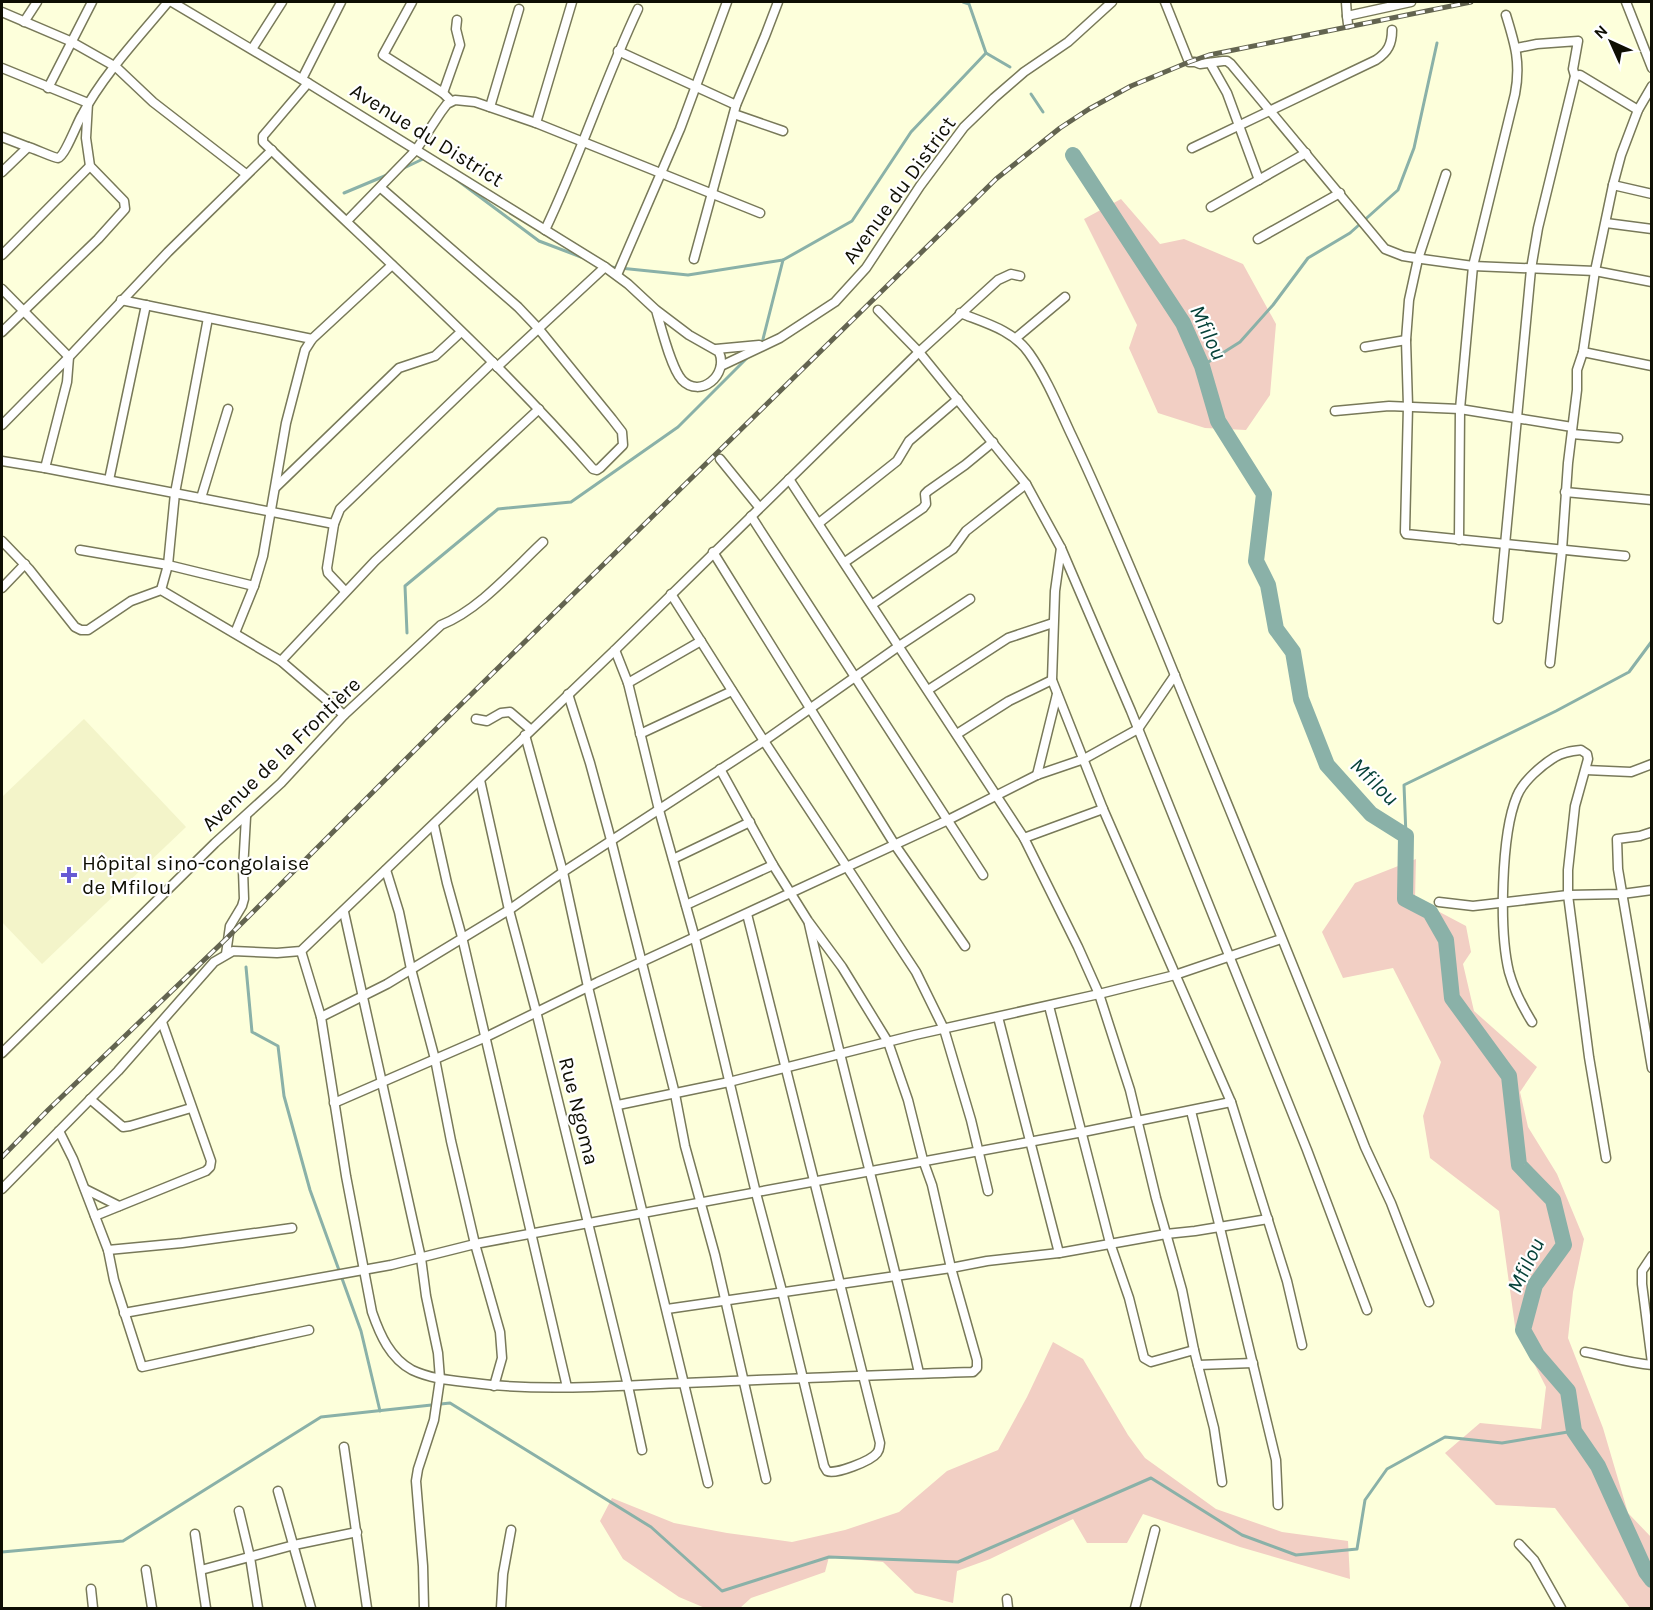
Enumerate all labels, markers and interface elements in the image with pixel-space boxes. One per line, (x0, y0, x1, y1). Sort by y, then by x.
north arrow (1581, 12, 1641, 72)
text: N (1590, 21, 1612, 43)
street label: Avenue du District (346, 78, 508, 192)
street label: Avenue du District (838, 112, 960, 268)
water label: Mfilou (1184, 301, 1232, 364)
street label: Avenue de la Frontière (197, 672, 365, 836)
water label: Mfilou (1344, 752, 1404, 811)
place label: Hôpital sino-congolaise de Mfilou (82, 851, 309, 899)
marker: Hôpital sino-congolaise de Mfilou (60, 866, 78, 884)
street label: Rue Ngoma (554, 1055, 604, 1167)
water label: Mfilou (1502, 1234, 1550, 1297)

